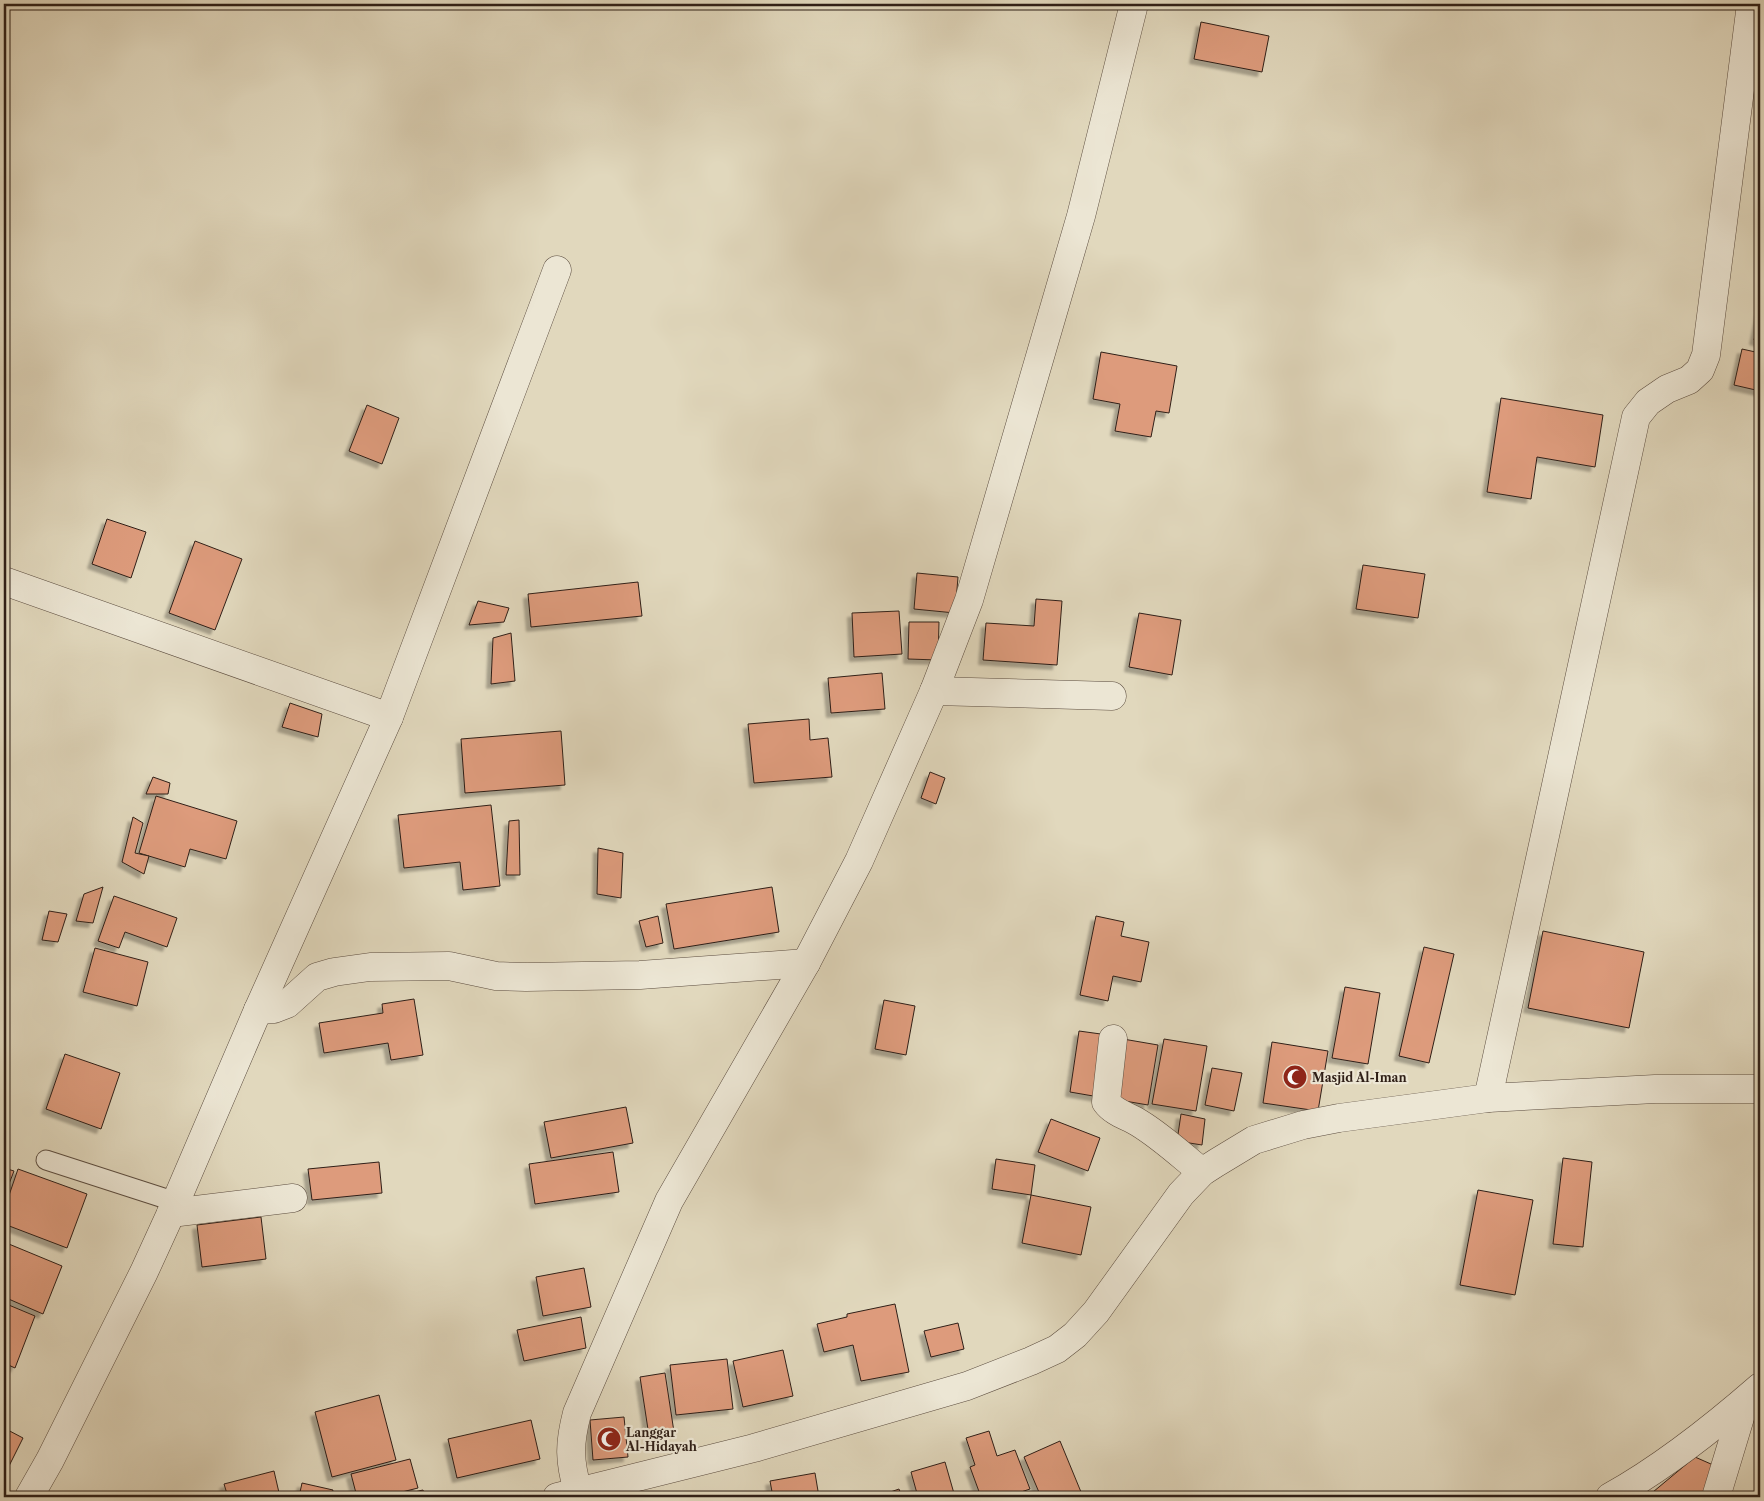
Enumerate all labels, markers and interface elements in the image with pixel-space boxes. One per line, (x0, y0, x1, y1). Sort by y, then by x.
mosque icon: Masjid Al-Iman (1282, 1064, 1308, 1090)
place label: Masjid Al-Iman (1312, 1070, 1408, 1085)
place label: Langgar Al-Hidayah (625, 1425, 698, 1454)
mosque icon: Langgar Al-Hidayah (596, 1426, 622, 1452)

